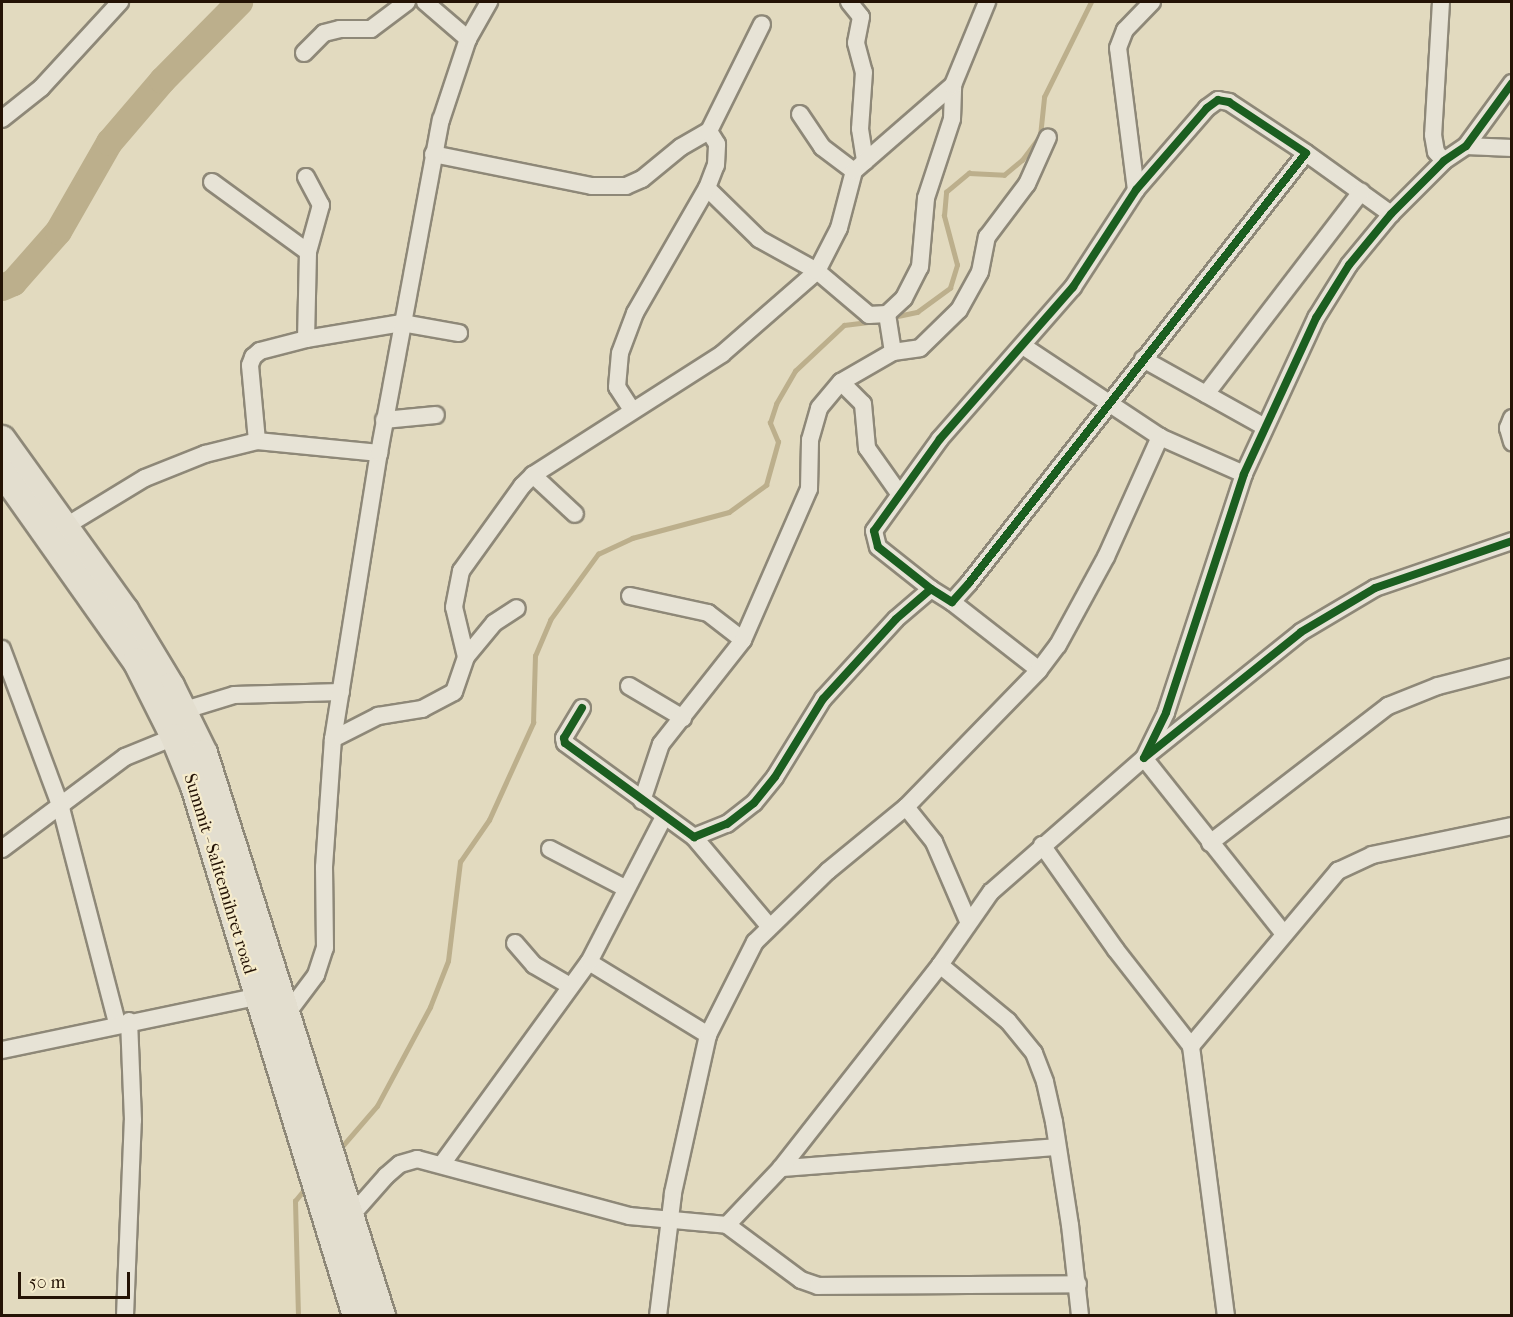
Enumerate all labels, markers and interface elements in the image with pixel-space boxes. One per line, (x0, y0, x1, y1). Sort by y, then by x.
street label: Summit - Salitemihret road (178, 771, 260, 977)
scale bar (21, 1260, 134, 1298)
text: 50 m (29, 1272, 65, 1293)

